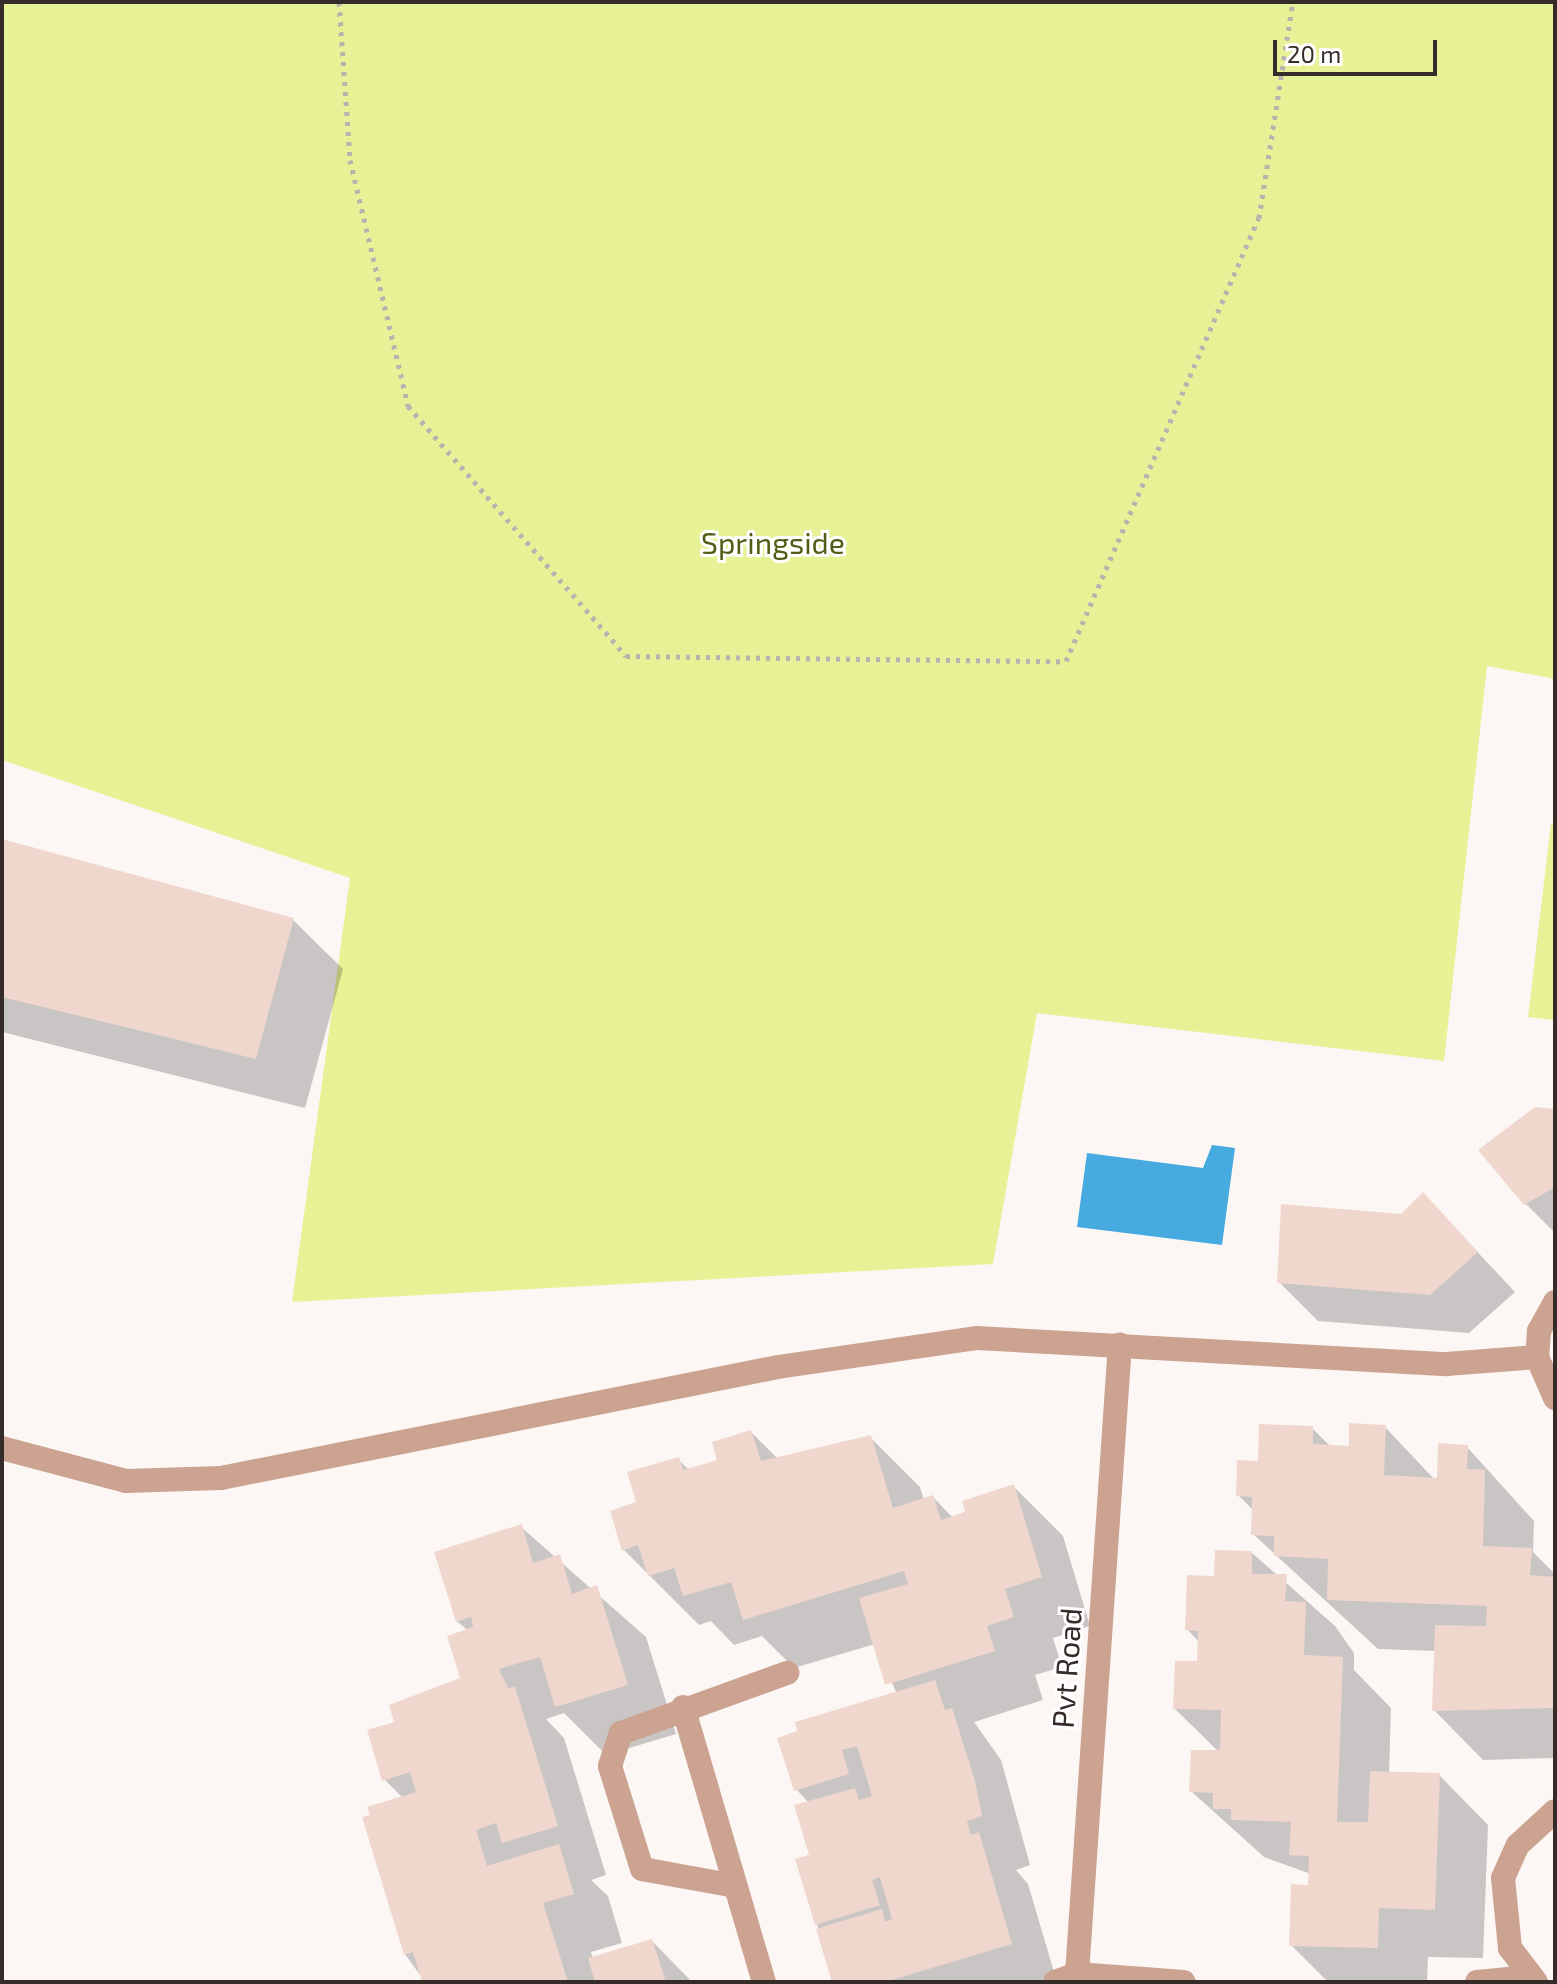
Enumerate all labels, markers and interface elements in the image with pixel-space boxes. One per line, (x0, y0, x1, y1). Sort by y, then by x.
scale bar (1277, 24, 1441, 74)
text: 20 m (1287, 39, 1341, 68)
park label: Springside (701, 524, 845, 560)
street label: Pvt Road (1044, 1606, 1088, 1730)

